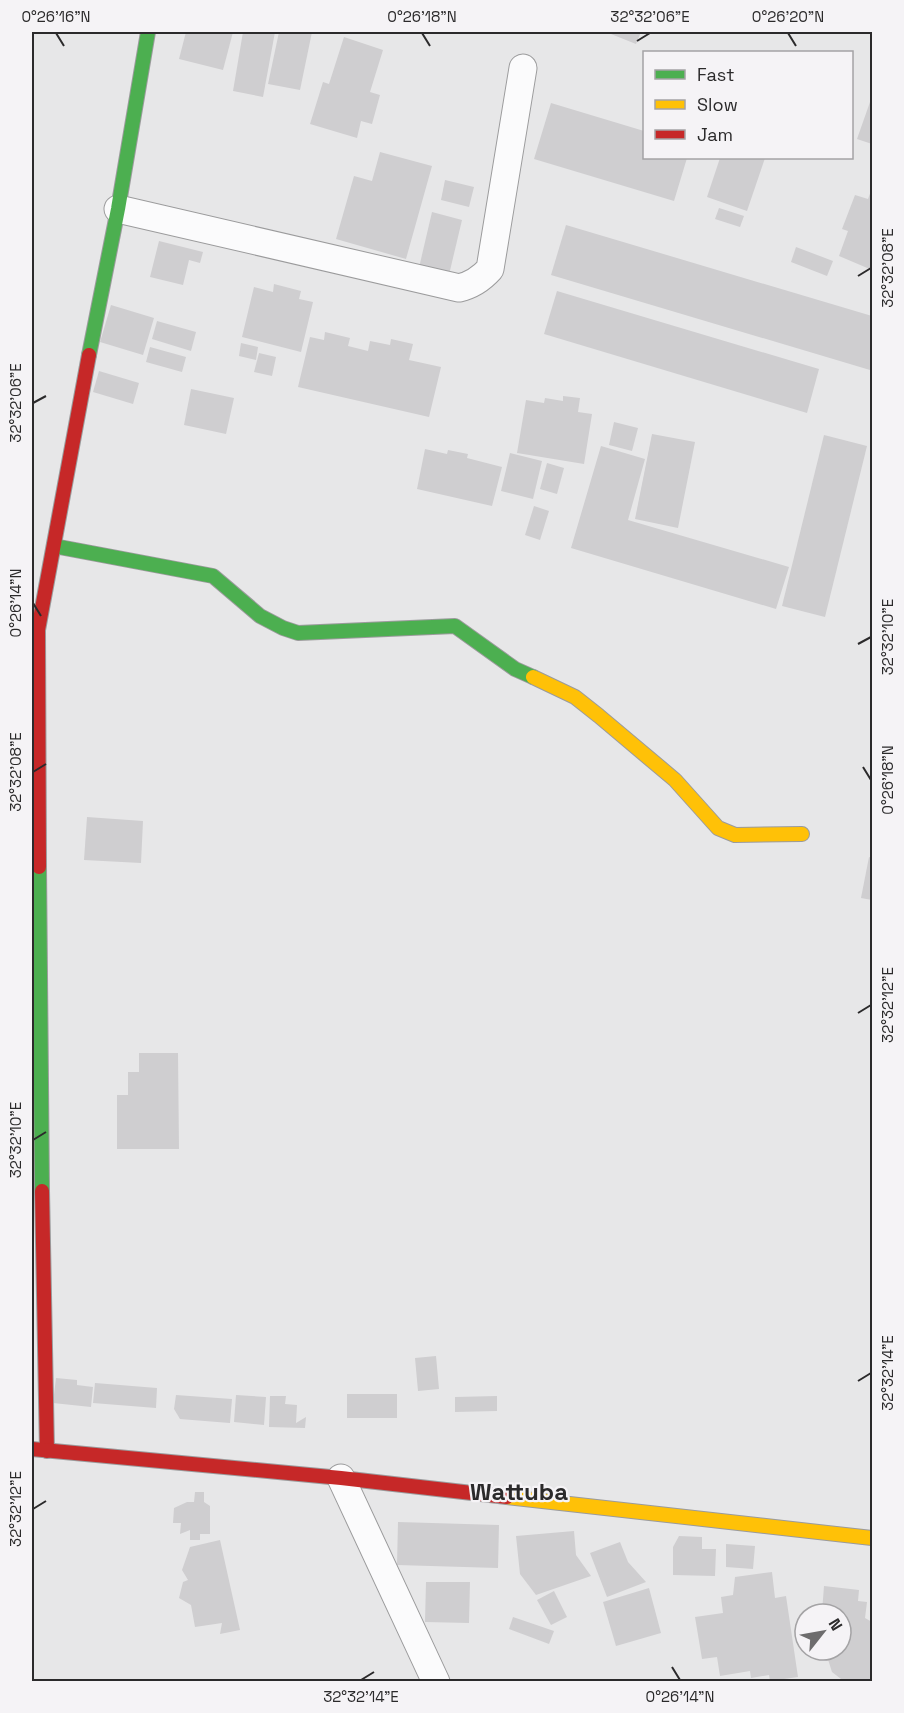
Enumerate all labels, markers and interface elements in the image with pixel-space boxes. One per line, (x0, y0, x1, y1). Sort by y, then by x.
text: 0°26'16"N (21, 7, 91, 26)
text: 0°26'18"N (387, 7, 457, 26)
text: 32°32'06"E (610, 7, 690, 26)
text: 0°26'20"N (752, 7, 824, 26)
legend (643, 51, 853, 159)
text: Fast (697, 63, 734, 86)
text: Slow (697, 93, 738, 116)
text: Jam (697, 123, 733, 146)
text: 32°32'08"E (878, 228, 897, 308)
text: 32°32'06"E (6, 363, 25, 443)
text: 0°26'14"N (6, 569, 25, 637)
text: 32°32'10"E (878, 599, 897, 675)
text: 32°32'08"E (6, 732, 25, 812)
text: 0°26'18"N (878, 745, 897, 815)
text: 32°32'12"E (878, 967, 897, 1043)
text: 32°32'10"E (6, 1102, 25, 1178)
text: 32°32'14"E (878, 1335, 897, 1411)
text: 32°32'12"E (6, 1471, 25, 1547)
district label: Wattuba (470, 1476, 568, 1507)
north arrow (793, 1602, 853, 1662)
text: N (824, 1615, 847, 1635)
text: 32°32'14"E (323, 1687, 399, 1706)
text: 0°26'14"N (646, 1687, 714, 1706)

